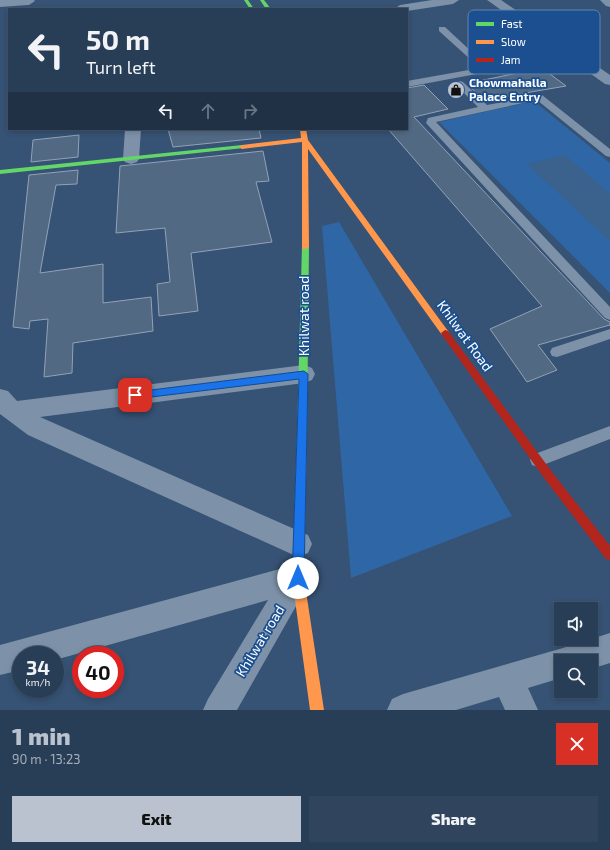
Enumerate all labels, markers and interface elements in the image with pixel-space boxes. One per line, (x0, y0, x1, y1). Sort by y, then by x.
legend (468, 10, 600, 74)
text: Fast (501, 17, 523, 30)
text: 50 m (86, 22, 150, 56)
icon: left (20, 24, 72, 76)
text: Slow (501, 35, 526, 48)
text: Jam (501, 53, 520, 66)
text: Turn left (86, 56, 156, 78)
place label: Chowmahalla Palace Entry (469, 75, 547, 104)
shop icon: Chowmahalla Palace Entry (446, 80, 466, 100)
icon: left (155, 100, 177, 122)
icon: ahead (197, 100, 219, 122)
icon: right (239, 100, 261, 122)
street label: Khilwat road (295, 276, 312, 356)
street label: Khilwat Road (434, 297, 497, 375)
pin (118, 378, 152, 412)
icon: arrive (124, 384, 146, 406)
position arrow (277, 557, 319, 599)
street label: Khilwat road (232, 602, 288, 680)
map controls (554, 602, 598, 698)
button: sound (554, 602, 598, 646)
speed limit sign: 40 (72, 646, 124, 698)
button: search (554, 654, 598, 698)
text: 34 (26, 655, 50, 679)
text: km/h (26, 676, 50, 688)
text: 1 min (12, 721, 71, 750)
button: close (556, 723, 598, 765)
text: 90 m · 13:23 (12, 751, 80, 767)
button: Exit (12, 796, 301, 842)
button: Share (309, 796, 598, 842)

